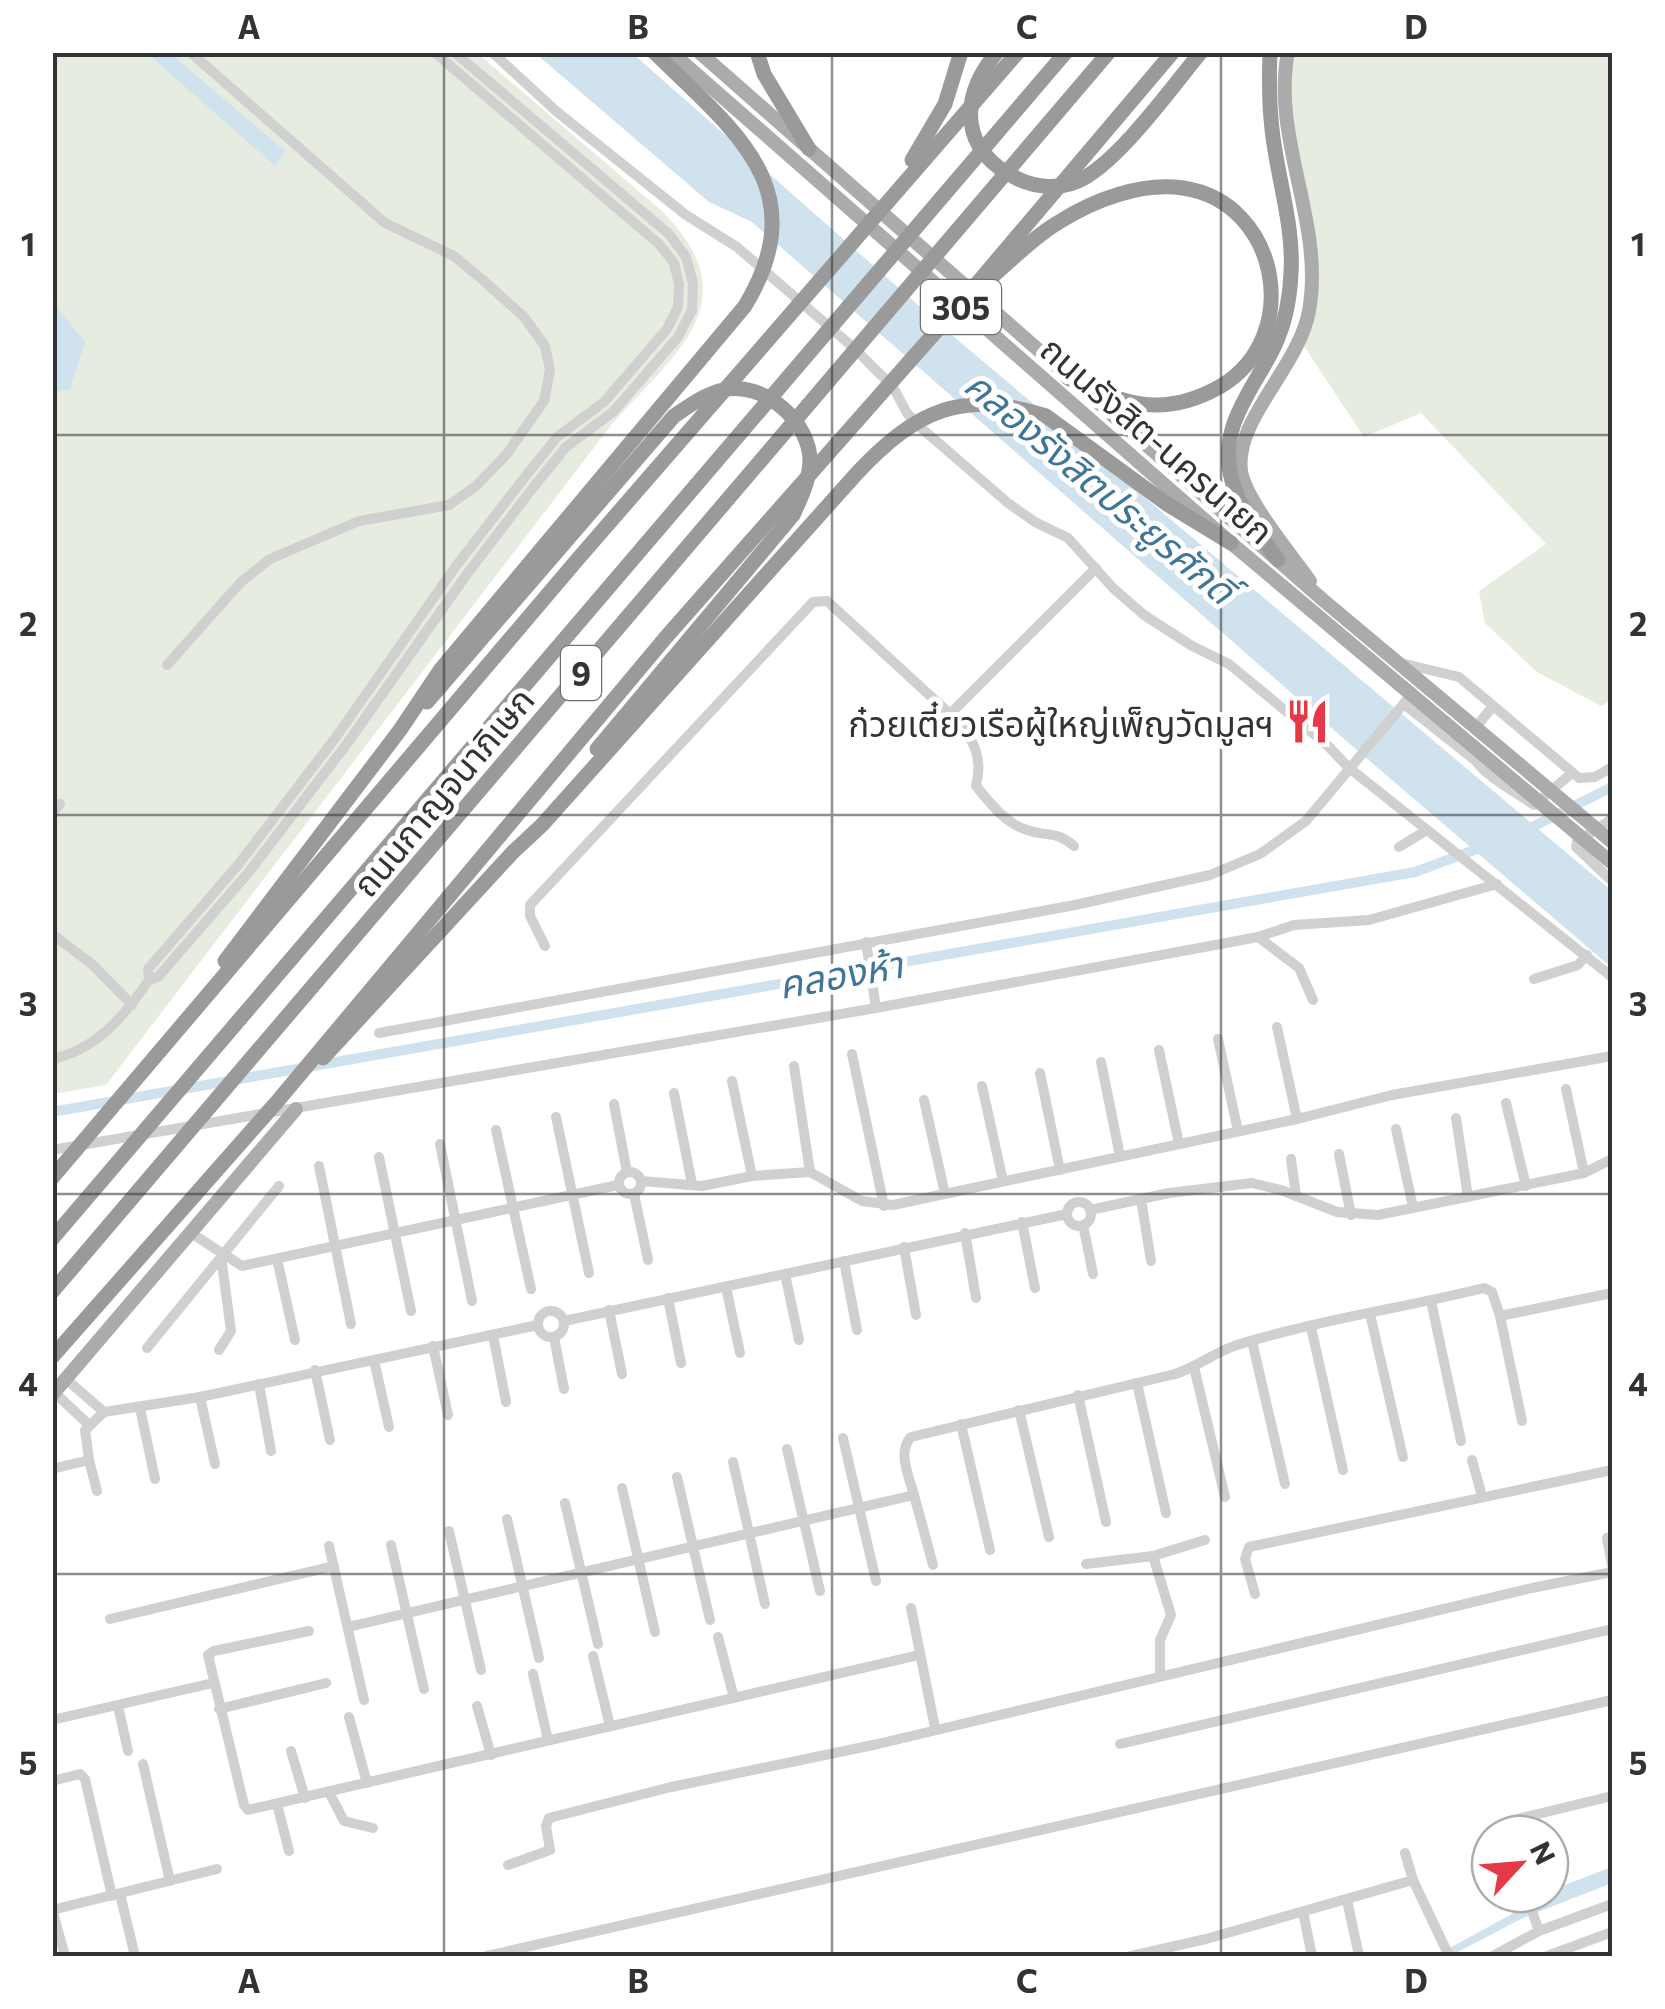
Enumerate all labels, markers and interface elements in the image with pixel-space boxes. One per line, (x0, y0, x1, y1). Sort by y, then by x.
text: A (238, 6, 261, 46)
text: B (627, 6, 649, 46)
text: C (1016, 6, 1038, 46)
text: D (1404, 6, 1428, 46)
text: 1 (21, 223, 35, 263)
text: 1 (1631, 223, 1645, 263)
road number: 305 (921, 280, 1001, 334)
street label: ถนนรังสิต-นครนายก (1033, 326, 1283, 552)
water label: คลองรังสิตประยูรศักดิ์ (955, 359, 1252, 621)
text: 2 (19, 603, 37, 643)
text: 2 (1629, 603, 1647, 643)
road number: 9 (561, 646, 601, 700)
street label: ถนนกาญจนาภิเษก (342, 678, 542, 904)
restaurant icon: ก๋วยเตี๋ยวเรือผู้ใหญ่เพ็ญวัดมูลฯ (1283, 698, 1331, 746)
place label: ก๋วยเตี๋ยวเรือผู้ใหญ่เพ็ญวัดมูลฯ (848, 701, 1274, 746)
water label: คลองห้า (774, 939, 907, 1007)
text: 3 (19, 983, 37, 1023)
text: 3 (1629, 983, 1647, 1023)
text: 4 (18, 1363, 38, 1403)
text: 4 (1628, 1363, 1648, 1403)
text: 5 (19, 1742, 37, 1782)
text: 5 (1629, 1742, 1647, 1782)
north arrow (1470, 1814, 1570, 1914)
text: N (1523, 1836, 1563, 1869)
text: A (238, 1960, 261, 2000)
text: B (627, 1960, 649, 2000)
text: C (1016, 1960, 1038, 2000)
text: D (1404, 1960, 1428, 2000)

